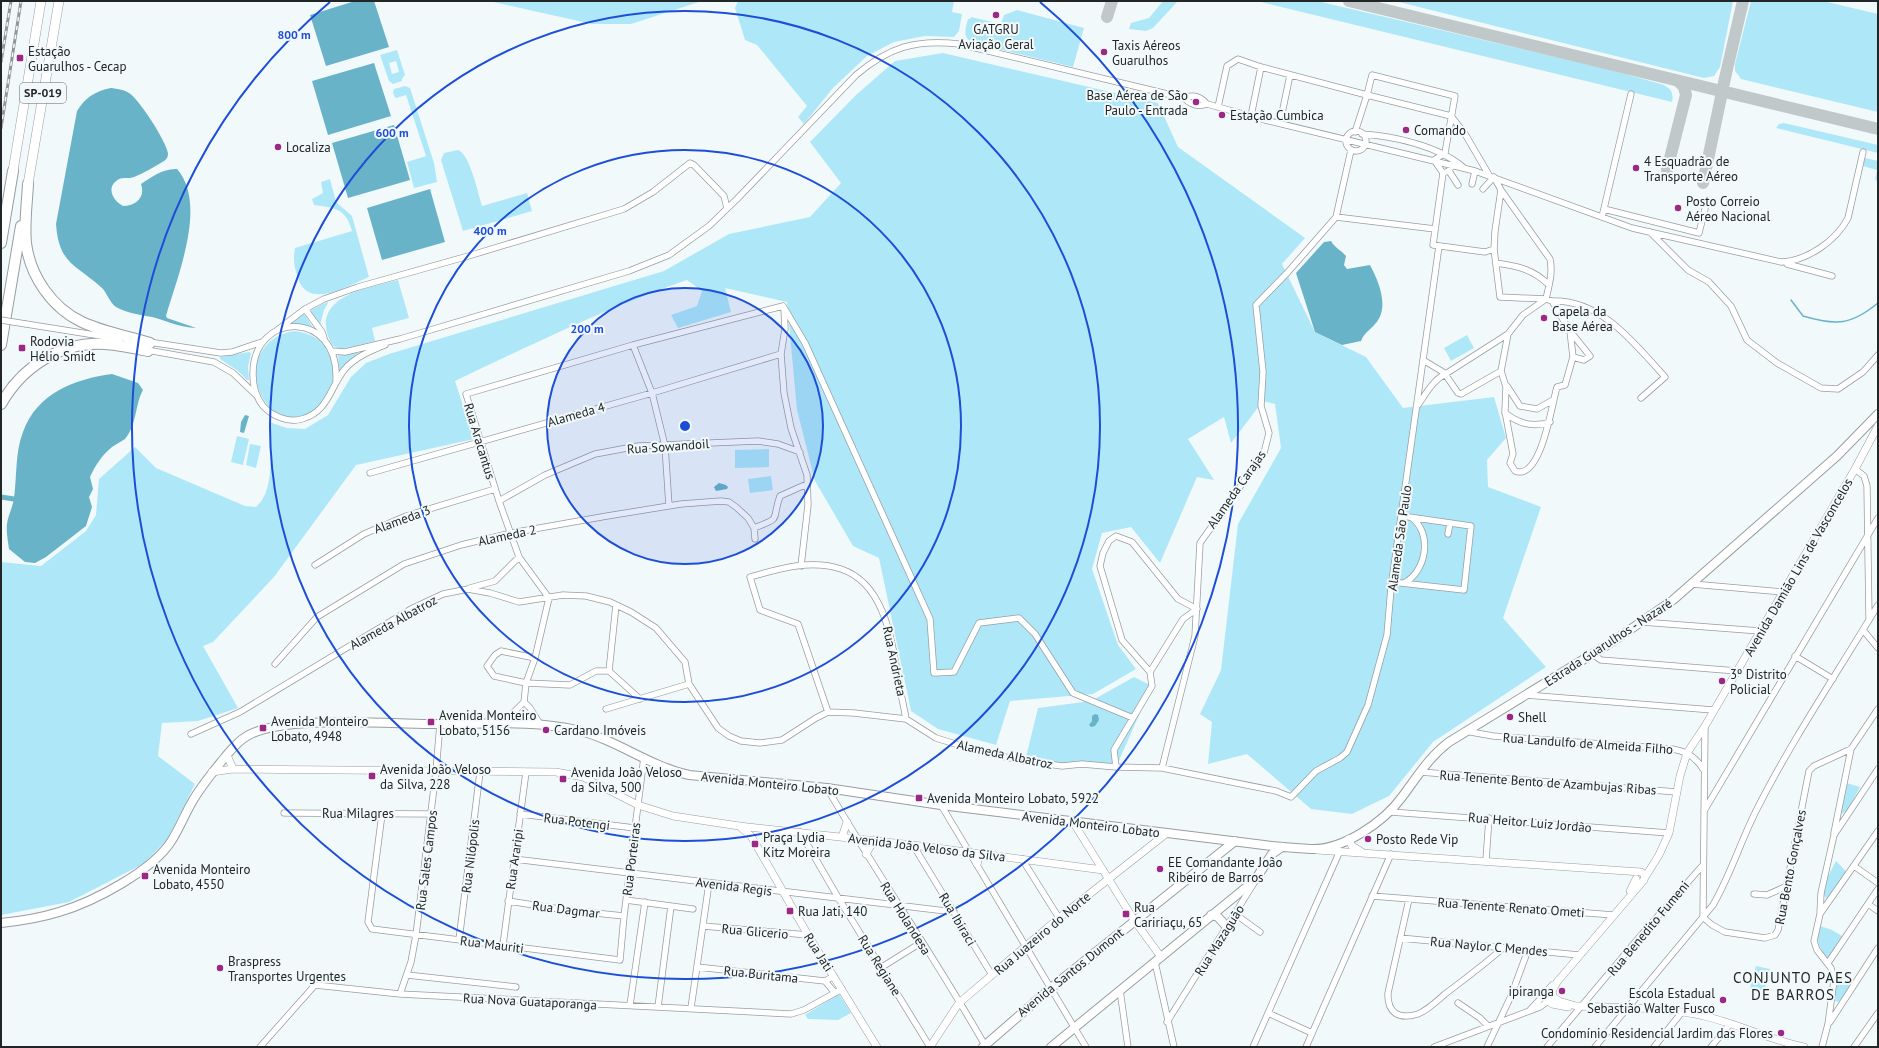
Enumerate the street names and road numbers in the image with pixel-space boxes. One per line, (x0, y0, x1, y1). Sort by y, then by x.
road number: SP-019 (20, 83, 66, 103)
street label: Alameda 4 (545, 398, 607, 431)
street label: Rua Aracantus (460, 401, 499, 481)
street label: Rua Sowandoil (626, 435, 710, 458)
street label: Alameda Carajas (1203, 447, 1270, 532)
street label: Avenida Damião Lins de Vasconcelos (1740, 475, 1857, 659)
street label: Alameda São Paulo (1384, 484, 1415, 592)
street label: Alameda 3 (372, 501, 433, 538)
street label: Alameda 2 (476, 521, 538, 550)
street label: Alameda Albatroz (346, 591, 440, 654)
street label: Estrada Guarulhos - Nazaré (1541, 595, 1675, 690)
street label: Rua Andrieta (879, 625, 910, 698)
street label: Rua Landulfo de Almeida Filho (1502, 729, 1674, 758)
street label: Alameda Albatroz (955, 736, 1055, 773)
street label: Rua Tenente Bento de Azambujas Ribas (1439, 766, 1657, 799)
street label: Avenida Monteiro Lobato (700, 768, 840, 799)
street label: Rua Milagres (322, 805, 394, 822)
street label: Avenida Monteiro Lobato (1021, 808, 1161, 841)
street label: Rua Bento Gonçalves (1771, 808, 1810, 926)
street label: Rua Sales Campos (412, 809, 441, 911)
street label: Rua Potengi (543, 809, 611, 834)
street label: Rua Heitor Luiz Jordão (1467, 809, 1592, 836)
street label: Rua Nilópolis (458, 818, 483, 894)
street label: Rua Porteiras (619, 821, 644, 897)
street label: Rua Araripi (502, 828, 527, 890)
street label: Avenida João Veloso da Silva (847, 829, 1007, 866)
street label: Avenida Regis (695, 873, 773, 900)
street label: Rua Benedito Fumeni (1604, 877, 1693, 979)
street label: Rua Holandesa (876, 879, 935, 958)
street label: Rua Juazeiro do Norte (990, 888, 1094, 979)
street label: Rua Ibiraci (935, 890, 980, 949)
street label: Rua Tenente Renato Ometi (1437, 894, 1585, 921)
street label: Rua Dagmar (531, 897, 601, 922)
street label: Rua Mazaguão (1191, 901, 1248, 979)
street label: Rua Glicerio (721, 920, 789, 943)
street label: Avenida Santos Dumont (1013, 924, 1128, 1021)
street label: Rua Jati (800, 930, 837, 975)
street label: Rua Mauriti (459, 932, 525, 957)
street label: Rua Regiane (854, 932, 905, 999)
street label: Rua Naylor C Mendes (1429, 933, 1548, 960)
street label: Rua Buritama (723, 962, 799, 987)
street label: Rua Nova Guataporanga (463, 990, 597, 1013)

